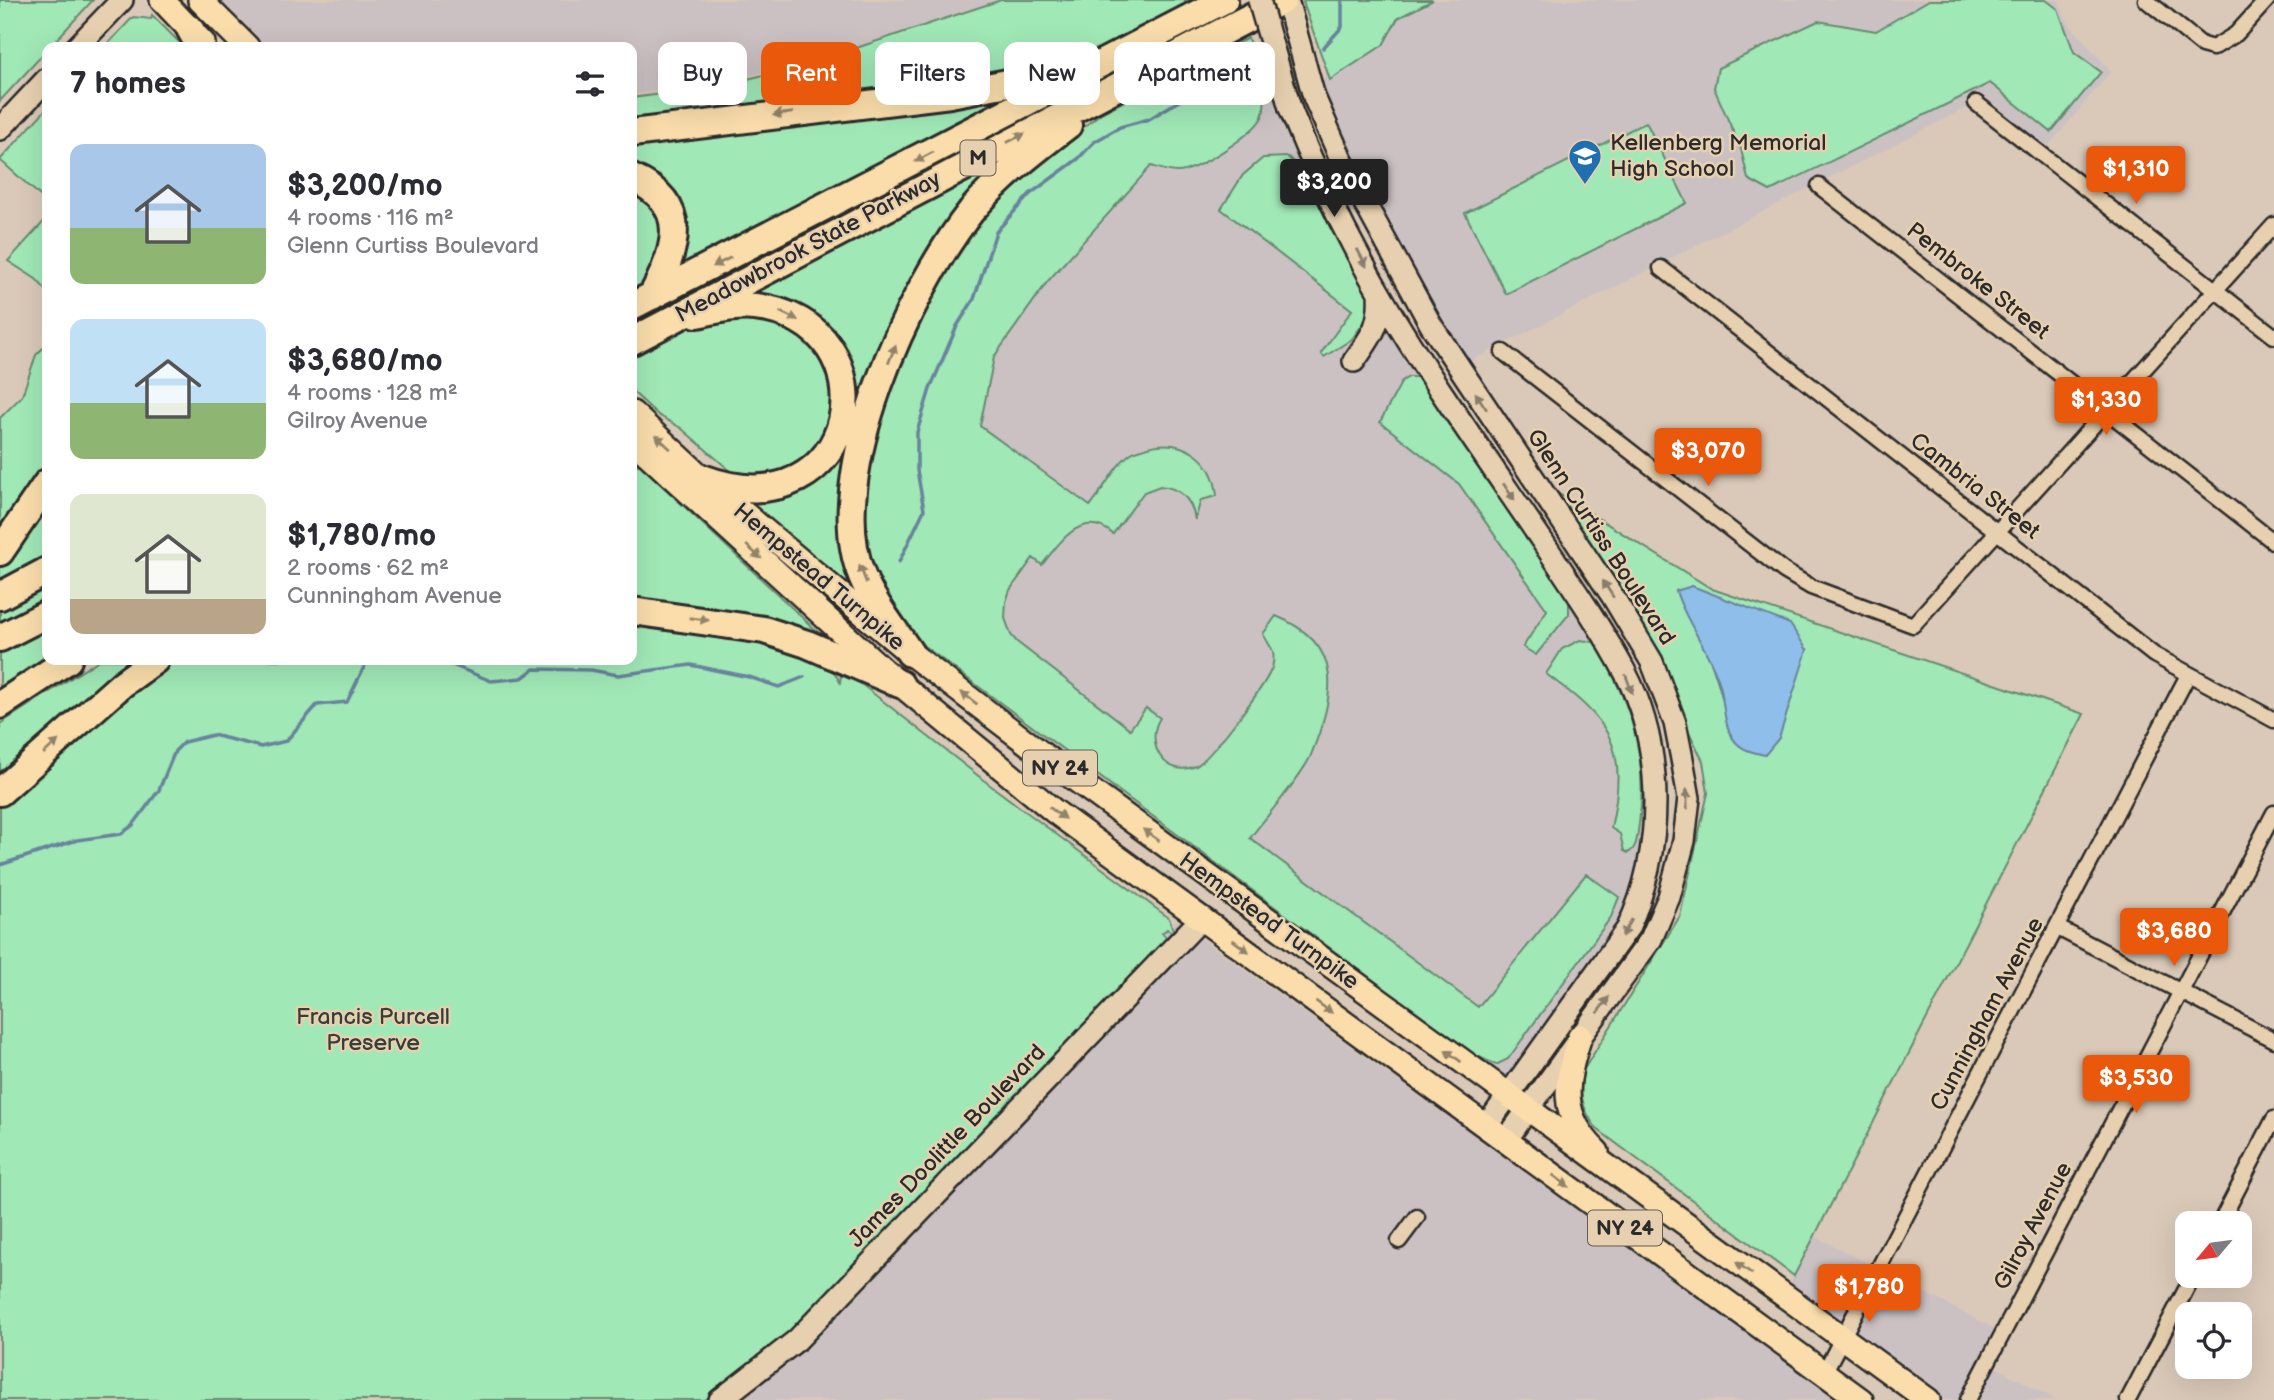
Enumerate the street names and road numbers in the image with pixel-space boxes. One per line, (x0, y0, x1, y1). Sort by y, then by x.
road number: M (960, 140, 996, 176)
street label: Meadowbrook State Parkway (671, 165, 946, 329)
street label: Pembroke Street (1901, 216, 2055, 346)
street label: Glenn Curtiss Boulevard (1521, 424, 1681, 650)
street label: Cambria Street (1904, 427, 2046, 545)
street label: Hempstead Turnpike (728, 497, 910, 657)
road number: NY 24 (1023, 750, 1097, 786)
street label: Hempstead Turnpike (1174, 846, 1364, 996)
street label: Cunningham Avenue (1924, 913, 2050, 1115)
street label: James Doolittle Boulevard (843, 1039, 1051, 1253)
street label: Gilroy Avenue (1988, 1157, 2078, 1295)
road number: NY 24 (1588, 1210, 1662, 1246)

